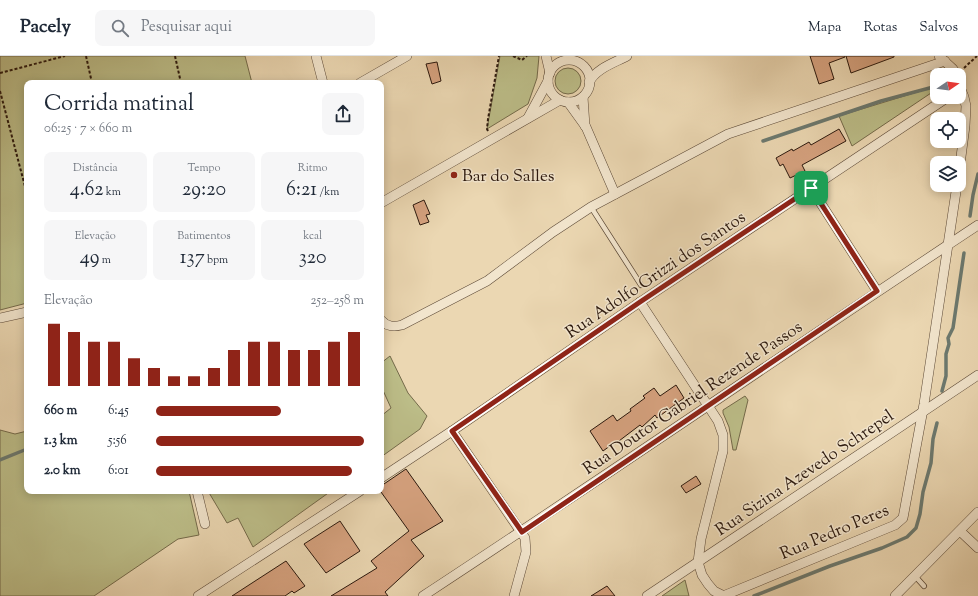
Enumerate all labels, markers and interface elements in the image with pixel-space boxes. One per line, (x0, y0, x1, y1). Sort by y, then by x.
search box (95, 10, 375, 46)
text: Pacely (20, 14, 71, 41)
icon: search (109, 17, 131, 39)
text: Pesquisar aqui (141, 17, 232, 38)
text: Mapa (808, 18, 841, 38)
text: Rotas (863, 18, 897, 38)
text: Salvos (919, 18, 958, 38)
north arrow (930, 68, 966, 104)
map controls (930, 68, 966, 192)
text: Corrida matinal (44, 89, 194, 121)
button: share (322, 93, 364, 135)
button: locate (930, 112, 966, 148)
text: 06:25 · 7 × 660 m (44, 120, 132, 138)
button: layers (930, 156, 966, 192)
text: Distância (73, 160, 118, 176)
text: Tempo (187, 160, 220, 176)
text: Ritmo (298, 160, 328, 176)
place label: Bar do Salles (462, 165, 555, 189)
marker: Bar do Salles (449, 170, 459, 180)
pin (794, 171, 828, 205)
text: 4.62 (70, 176, 104, 205)
text: 29:20 (182, 176, 226, 205)
text: 6:21 (286, 176, 317, 205)
icon: arrive (800, 177, 822, 199)
text: km (104, 184, 121, 200)
text: /km (317, 184, 339, 200)
street label: Rua Adolfo Grizzi dos Santos (561, 206, 751, 345)
text: Elevação (75, 228, 116, 244)
text: Batimentos (177, 228, 231, 244)
text: kcal (303, 228, 322, 244)
text: 49 (80, 244, 99, 273)
text: 137 (180, 244, 205, 273)
text: 320 (299, 244, 327, 273)
text: m (99, 252, 111, 268)
text: bpm (205, 252, 228, 268)
text: Elevação (44, 292, 93, 310)
text: 252–258 m (310, 292, 364, 310)
street label: Rua Doutor Gabriel Rezende Passos (579, 316, 808, 481)
text: 660 m (44, 402, 77, 420)
text: 6:45 (108, 402, 129, 420)
street label: Rua Sizina Azevedo Schrepel (711, 405, 899, 543)
text: 1.3 km (44, 432, 78, 450)
text: 5:56 (108, 432, 127, 450)
text: 2.0 km (44, 462, 81, 480)
text: 6:01 (108, 462, 129, 480)
street label: Rua Pedro Peres (777, 499, 893, 567)

